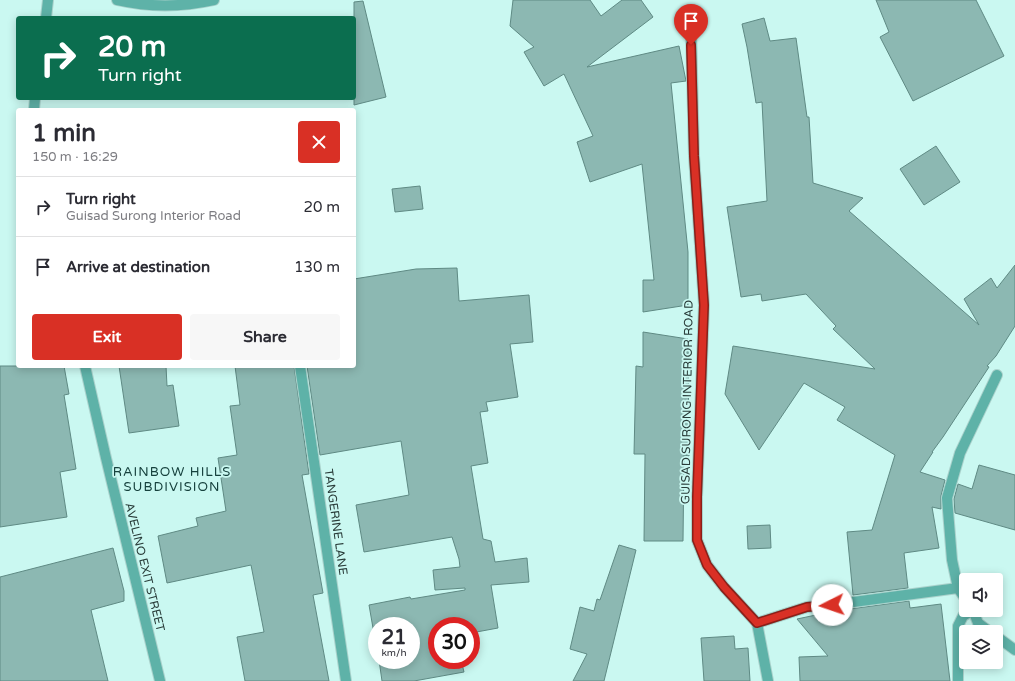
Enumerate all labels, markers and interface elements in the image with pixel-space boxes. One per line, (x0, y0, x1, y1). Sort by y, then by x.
pin (674, 4, 708, 45)
icon: arrive (680, 10, 702, 32)
text: 20 m (98, 30, 166, 64)
icon: right (32, 32, 84, 84)
text: Turn right (98, 64, 182, 86)
text: 1 min (32, 119, 96, 148)
button: close (298, 121, 340, 163)
text: 150 m · 16:29 (32, 149, 118, 165)
text: Turn right (66, 190, 136, 208)
icon: right (32, 196, 54, 218)
text: 20 m (303, 198, 340, 216)
text: Guisad Surong Interior Road (66, 208, 241, 224)
icon: arrive (32, 256, 54, 278)
text: Arrive at destination (66, 258, 210, 276)
text: 130 m (294, 258, 340, 276)
street label: GUISAD SURONG INTERIOR ROAD (678, 300, 696, 504)
button: Exit (32, 314, 182, 360)
button: Share (190, 314, 340, 360)
district label: RAINBOW HILLS SUBDIVISION (113, 464, 231, 495)
street label: TANGERINE LANE (322, 468, 350, 576)
street label: AVELINO EXIT STREET (122, 501, 168, 634)
map controls (959, 573, 1003, 669)
button: sound (959, 573, 1003, 617)
position arrow (811, 584, 853, 626)
speed limit sign: 30 (428, 617, 480, 669)
button: layers (959, 625, 1003, 669)
text: 21 (381, 626, 407, 650)
text: km/h (381, 647, 407, 659)

